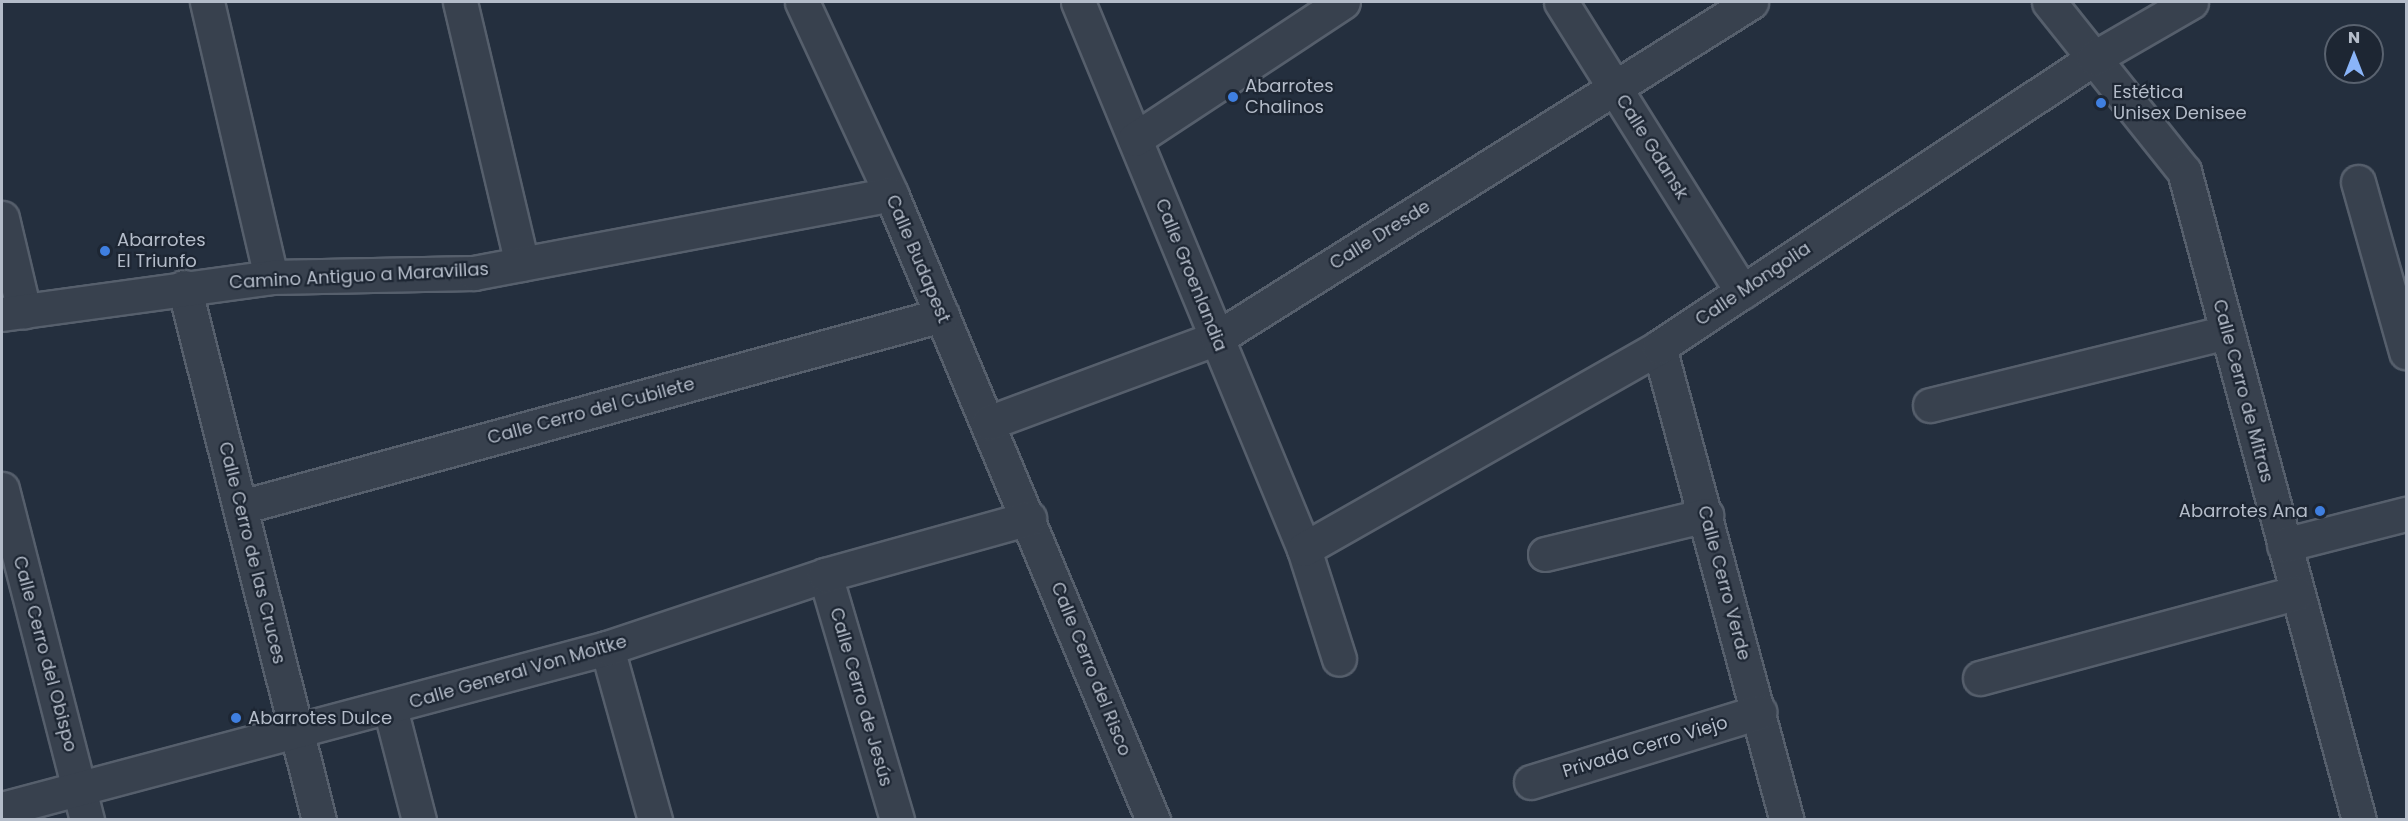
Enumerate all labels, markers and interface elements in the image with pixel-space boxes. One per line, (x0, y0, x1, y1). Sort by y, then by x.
north arrow (2324, 24, 2384, 84)
text: N (2348, 26, 2360, 49)
place label: Abarrotes Chalinos (1245, 76, 1334, 118)
place label: Estética Unisex Denisee (2113, 82, 2247, 124)
marker: Abarrotes Chalinos (1226, 90, 1240, 104)
street label: Calle Gdansk (1611, 91, 1693, 203)
marker: Estética Unisex Denisee (2094, 96, 2108, 110)
street label: Calle Budapest (881, 192, 955, 326)
street label: Calle Groenlandia (1151, 196, 1231, 354)
street label: Calle Dresde (1326, 196, 1434, 274)
place label: Abarrotes El Triunfo (117, 230, 206, 272)
street label: Calle Mongolia (1691, 238, 1815, 330)
marker: Abarrotes El Triunfo (98, 244, 112, 258)
street label: Camino Antiguo a Maravillas (229, 258, 489, 294)
street label: Calle Cerro de Mitras (2208, 297, 2278, 485)
street label: Calle Cerro del Cubilete (485, 373, 697, 449)
street label: Calle Cerro de las Cruces (214, 440, 290, 666)
place label: Abarrotes Ana (2179, 500, 2308, 522)
street label: Calle Cerro Verde (1693, 503, 1755, 663)
marker: Abarrotes Ana (2313, 504, 2327, 518)
street label: Calle Cerro del Obispo (8, 554, 82, 754)
street label: Calle Cerro del Risco (1046, 579, 1136, 759)
street label: Calle Cerro de Jesús (825, 605, 897, 789)
street label: Calle General Von Moltke (407, 631, 629, 713)
place label: Abarrotes Dulce (248, 707, 392, 729)
marker: Abarrotes Dulce (229, 711, 243, 725)
street label: Privada Cerro Viejo (1560, 712, 1730, 782)

